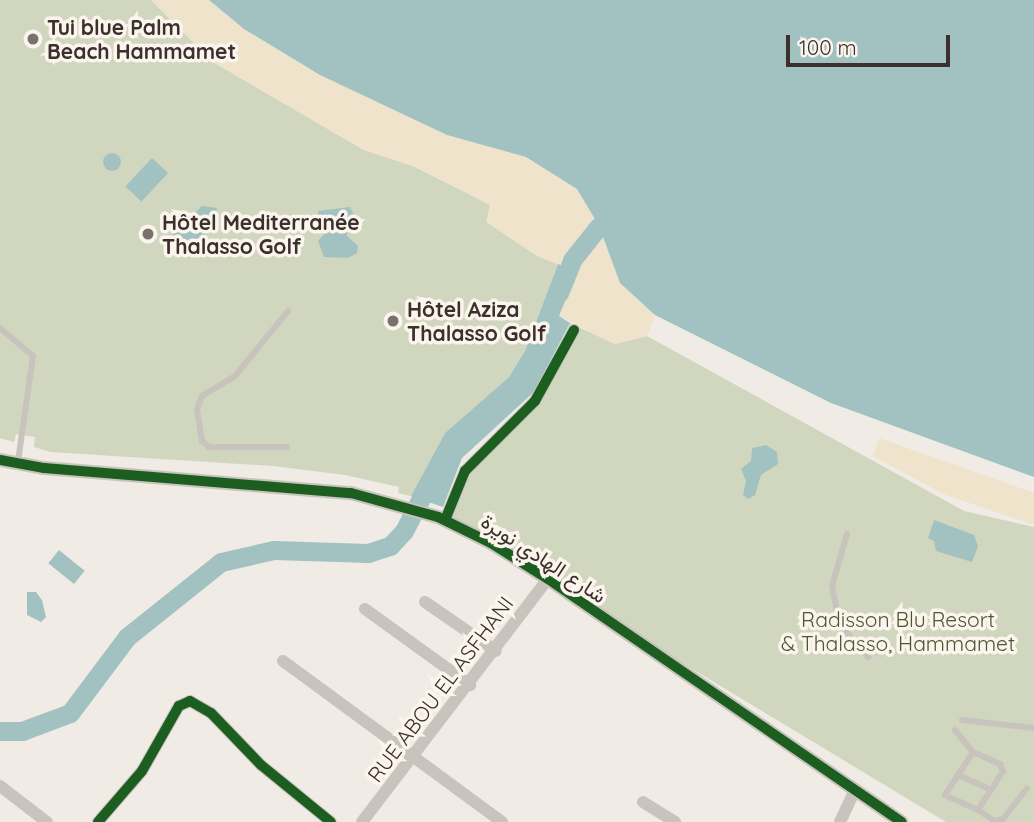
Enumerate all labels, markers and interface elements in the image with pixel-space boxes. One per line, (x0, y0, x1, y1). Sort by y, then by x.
place label: Tui blue Palm Beach Hammamet (47, 14, 236, 64)
scale bar (789, 21, 954, 65)
marker: Tui blue Palm Beach Hammamet (25, 31, 41, 47)
text: 100 m (799, 34, 857, 60)
place label: Hôtel Mediterranée Thalasso Golf (162, 209, 360, 259)
marker: Hôtel Mediterranée Thalasso Golf (140, 226, 156, 242)
place label: Hôtel Aziza Thalasso Golf (407, 296, 546, 346)
marker: Hôtel Aziza Thalasso Golf (385, 313, 401, 329)
street label: شارع الهادي نويرة (477, 508, 611, 608)
street label: RUE ABOU EL ASFHANI (362, 591, 518, 787)
park label: Radisson Blu Resort & Thalasso, Hammamet (781, 606, 1015, 656)

